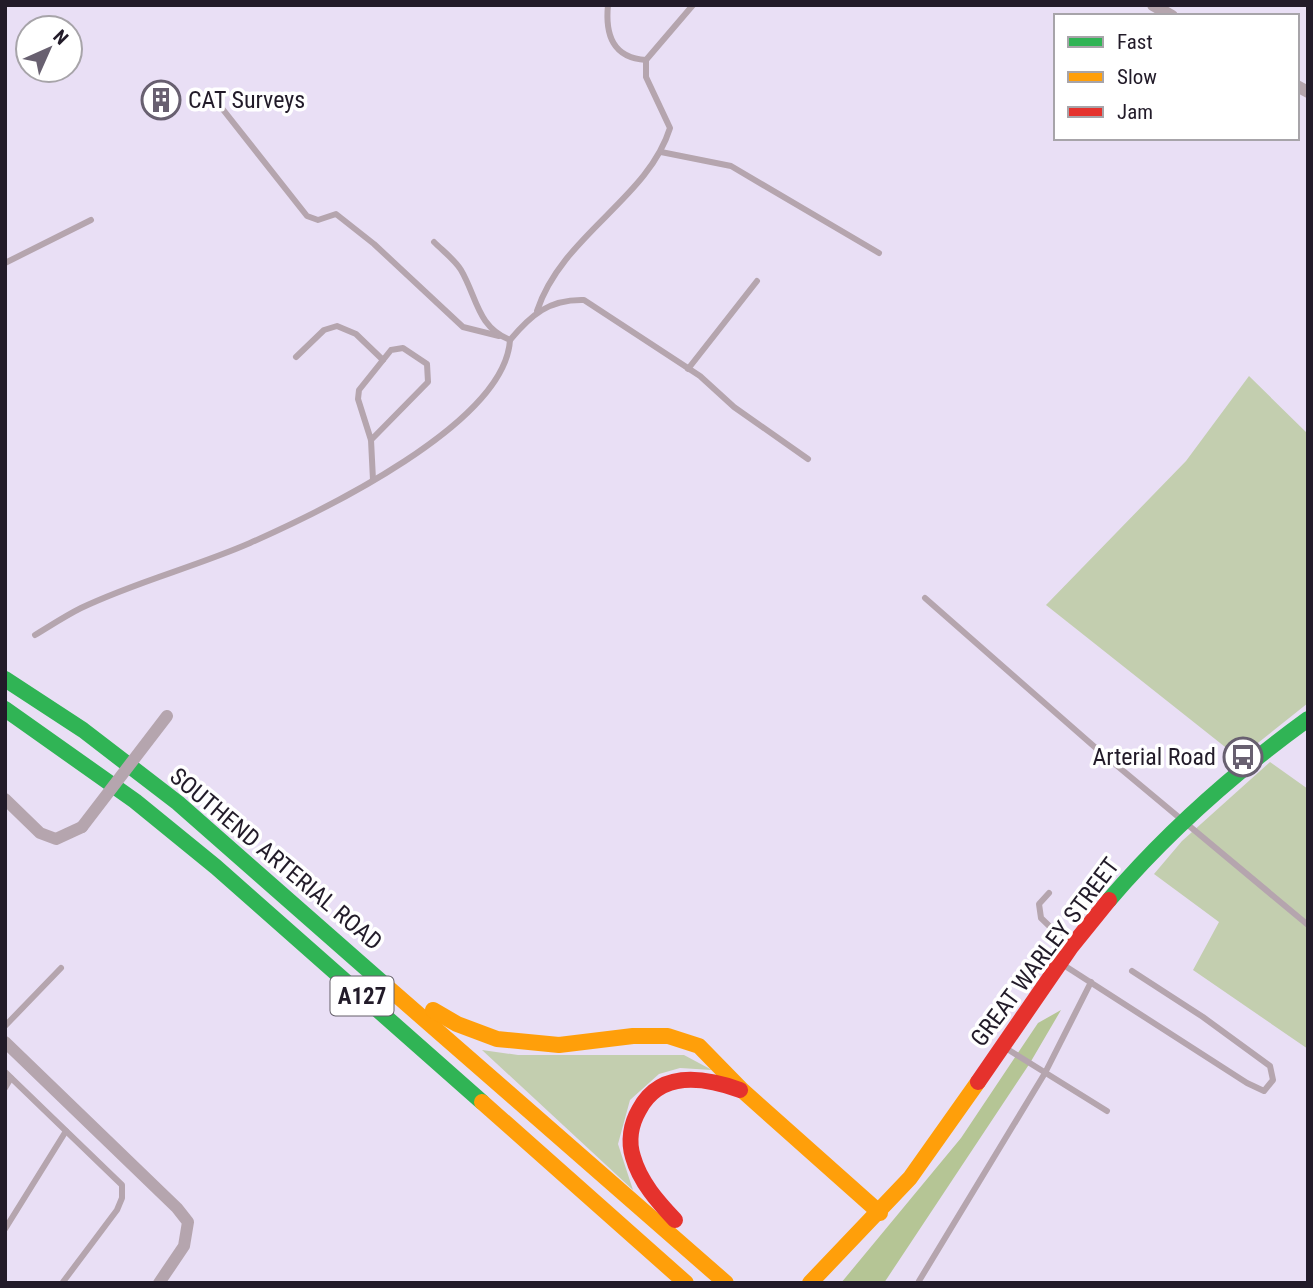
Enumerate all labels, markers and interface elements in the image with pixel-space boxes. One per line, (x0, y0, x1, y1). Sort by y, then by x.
north arrow (14, 14, 84, 84)
legend (1054, 14, 1299, 140)
text: N (48, 25, 73, 50)
text: Fast (1117, 30, 1153, 54)
text: Slow (1117, 65, 1157, 89)
building icon: CAT Surveys (140, 79, 182, 121)
place label: CAT Surveys (188, 86, 305, 114)
text: Jam (1117, 100, 1153, 124)
bus stop icon: Arterial Road (1222, 736, 1264, 778)
place label: Arterial Road (1092, 743, 1216, 771)
street label: SOUTHEND ARTERIAL ROAD (164, 762, 388, 956)
street label: GREAT WARLEY STREET (965, 852, 1125, 1052)
road number: A127 (330, 976, 394, 1015)

